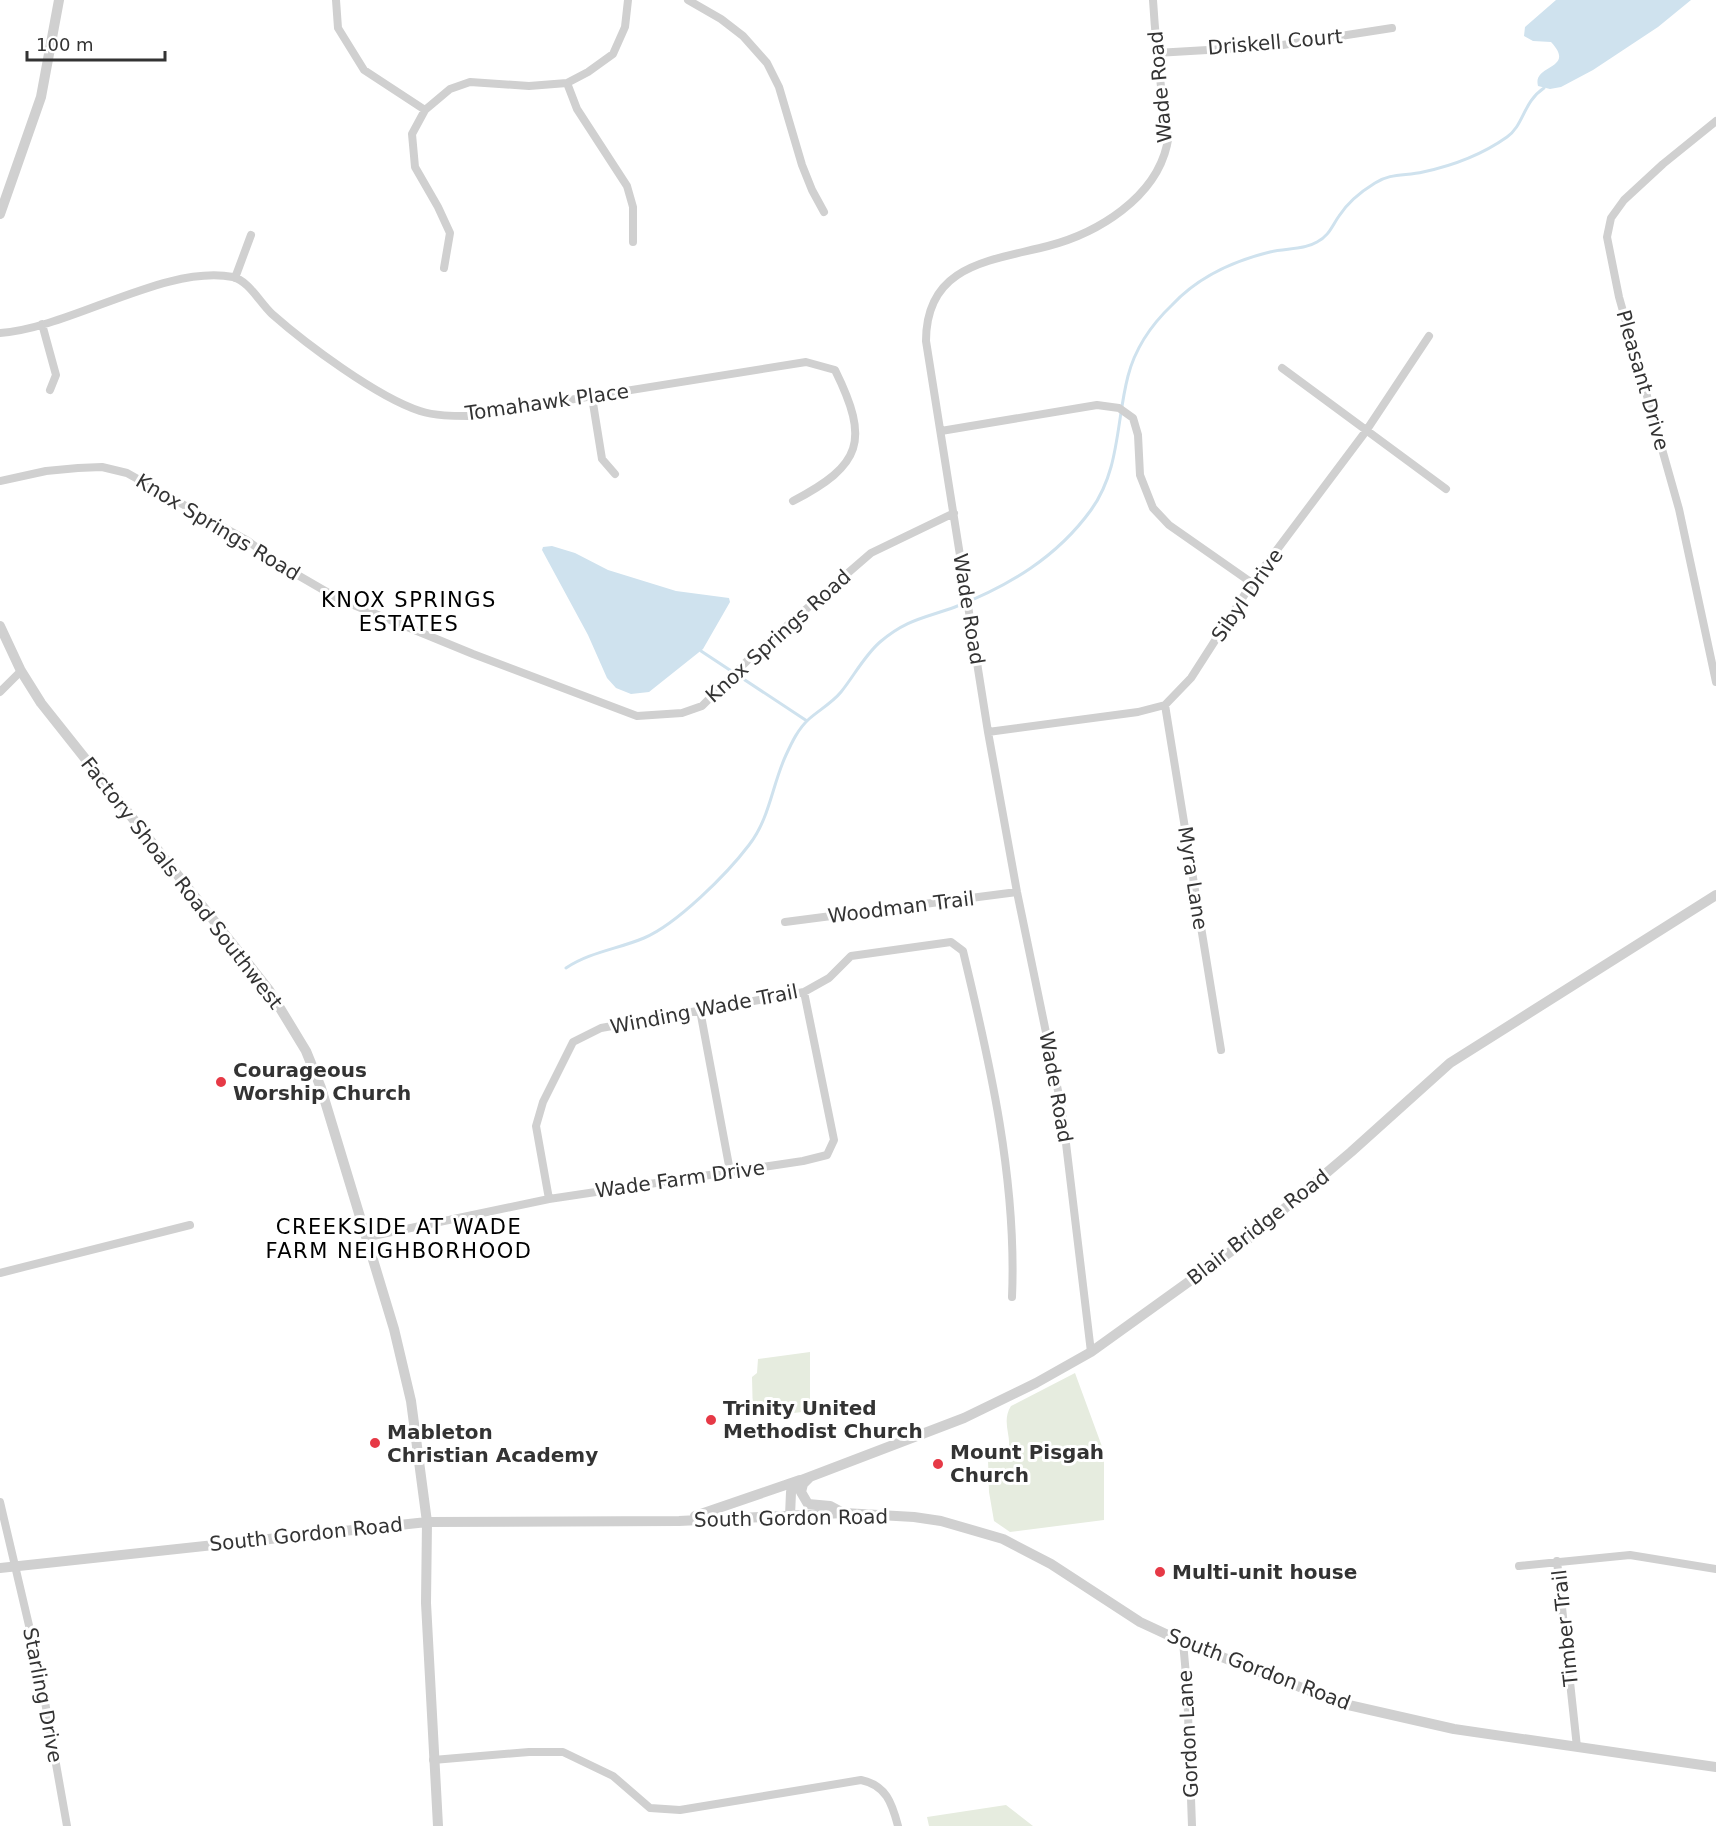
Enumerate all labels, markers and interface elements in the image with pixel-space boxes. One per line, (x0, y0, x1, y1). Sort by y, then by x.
scale bar (27, 24, 165, 62)
street label: Driskell Court (1207, 24, 1344, 60)
street label: Wade Road (1143, 30, 1177, 144)
text: 100 m (36, 34, 94, 55)
street label: Pleasant Drive (1611, 307, 1675, 453)
street label: Tomahawk Place (463, 379, 630, 426)
street label: Knox Springs Road (132, 469, 304, 585)
street label: Sibyl Drive (1206, 544, 1288, 646)
street label: Wade Road (948, 552, 990, 666)
street label: Knox Springs Road (700, 564, 856, 708)
district label: KNOX SPRINGS ESTATES (321, 588, 497, 636)
street label: Factory Shoals Road Southwest (76, 752, 288, 1014)
street label: Myra Lane (1173, 825, 1213, 931)
street label: Woodman Trail (826, 886, 976, 928)
street label: Winding Wade Trail (608, 979, 800, 1039)
street label: Wade Road (1034, 1030, 1078, 1144)
place label: Courageous Worship Church (233, 1058, 411, 1105)
marker: Courageous Worship Church (214, 1075, 228, 1089)
street label: Wade Farm Drive (594, 1155, 766, 1203)
street label: Blair Bridge Road (1182, 1164, 1334, 1290)
district label: CREEKSIDE AT WADE FARM NEIGHBORHOOD (266, 1215, 532, 1263)
place label: Trinity United Methodist Church (723, 1396, 923, 1443)
marker: Trinity United Methodist Church (704, 1413, 718, 1427)
place label: Mableton Christian Academy (387, 1420, 598, 1467)
marker: Mableton Christian Academy (368, 1436, 382, 1450)
place label: Mount Pisgah Church (950, 1440, 1104, 1487)
marker: Mount Pisgah Church (931, 1457, 945, 1471)
street label: South Gordon Road (694, 1504, 888, 1532)
street label: South Gordon Road (208, 1512, 404, 1556)
place label: Multi-unit house (1172, 1560, 1357, 1584)
marker: Multi-unit house (1153, 1565, 1167, 1579)
street label: Timber Trail (1547, 1569, 1583, 1688)
street label: South Gordon Road (1164, 1623, 1354, 1715)
street label: Starling Drive (18, 1625, 68, 1765)
street label: Gordon Lane (1173, 1669, 1203, 1799)

